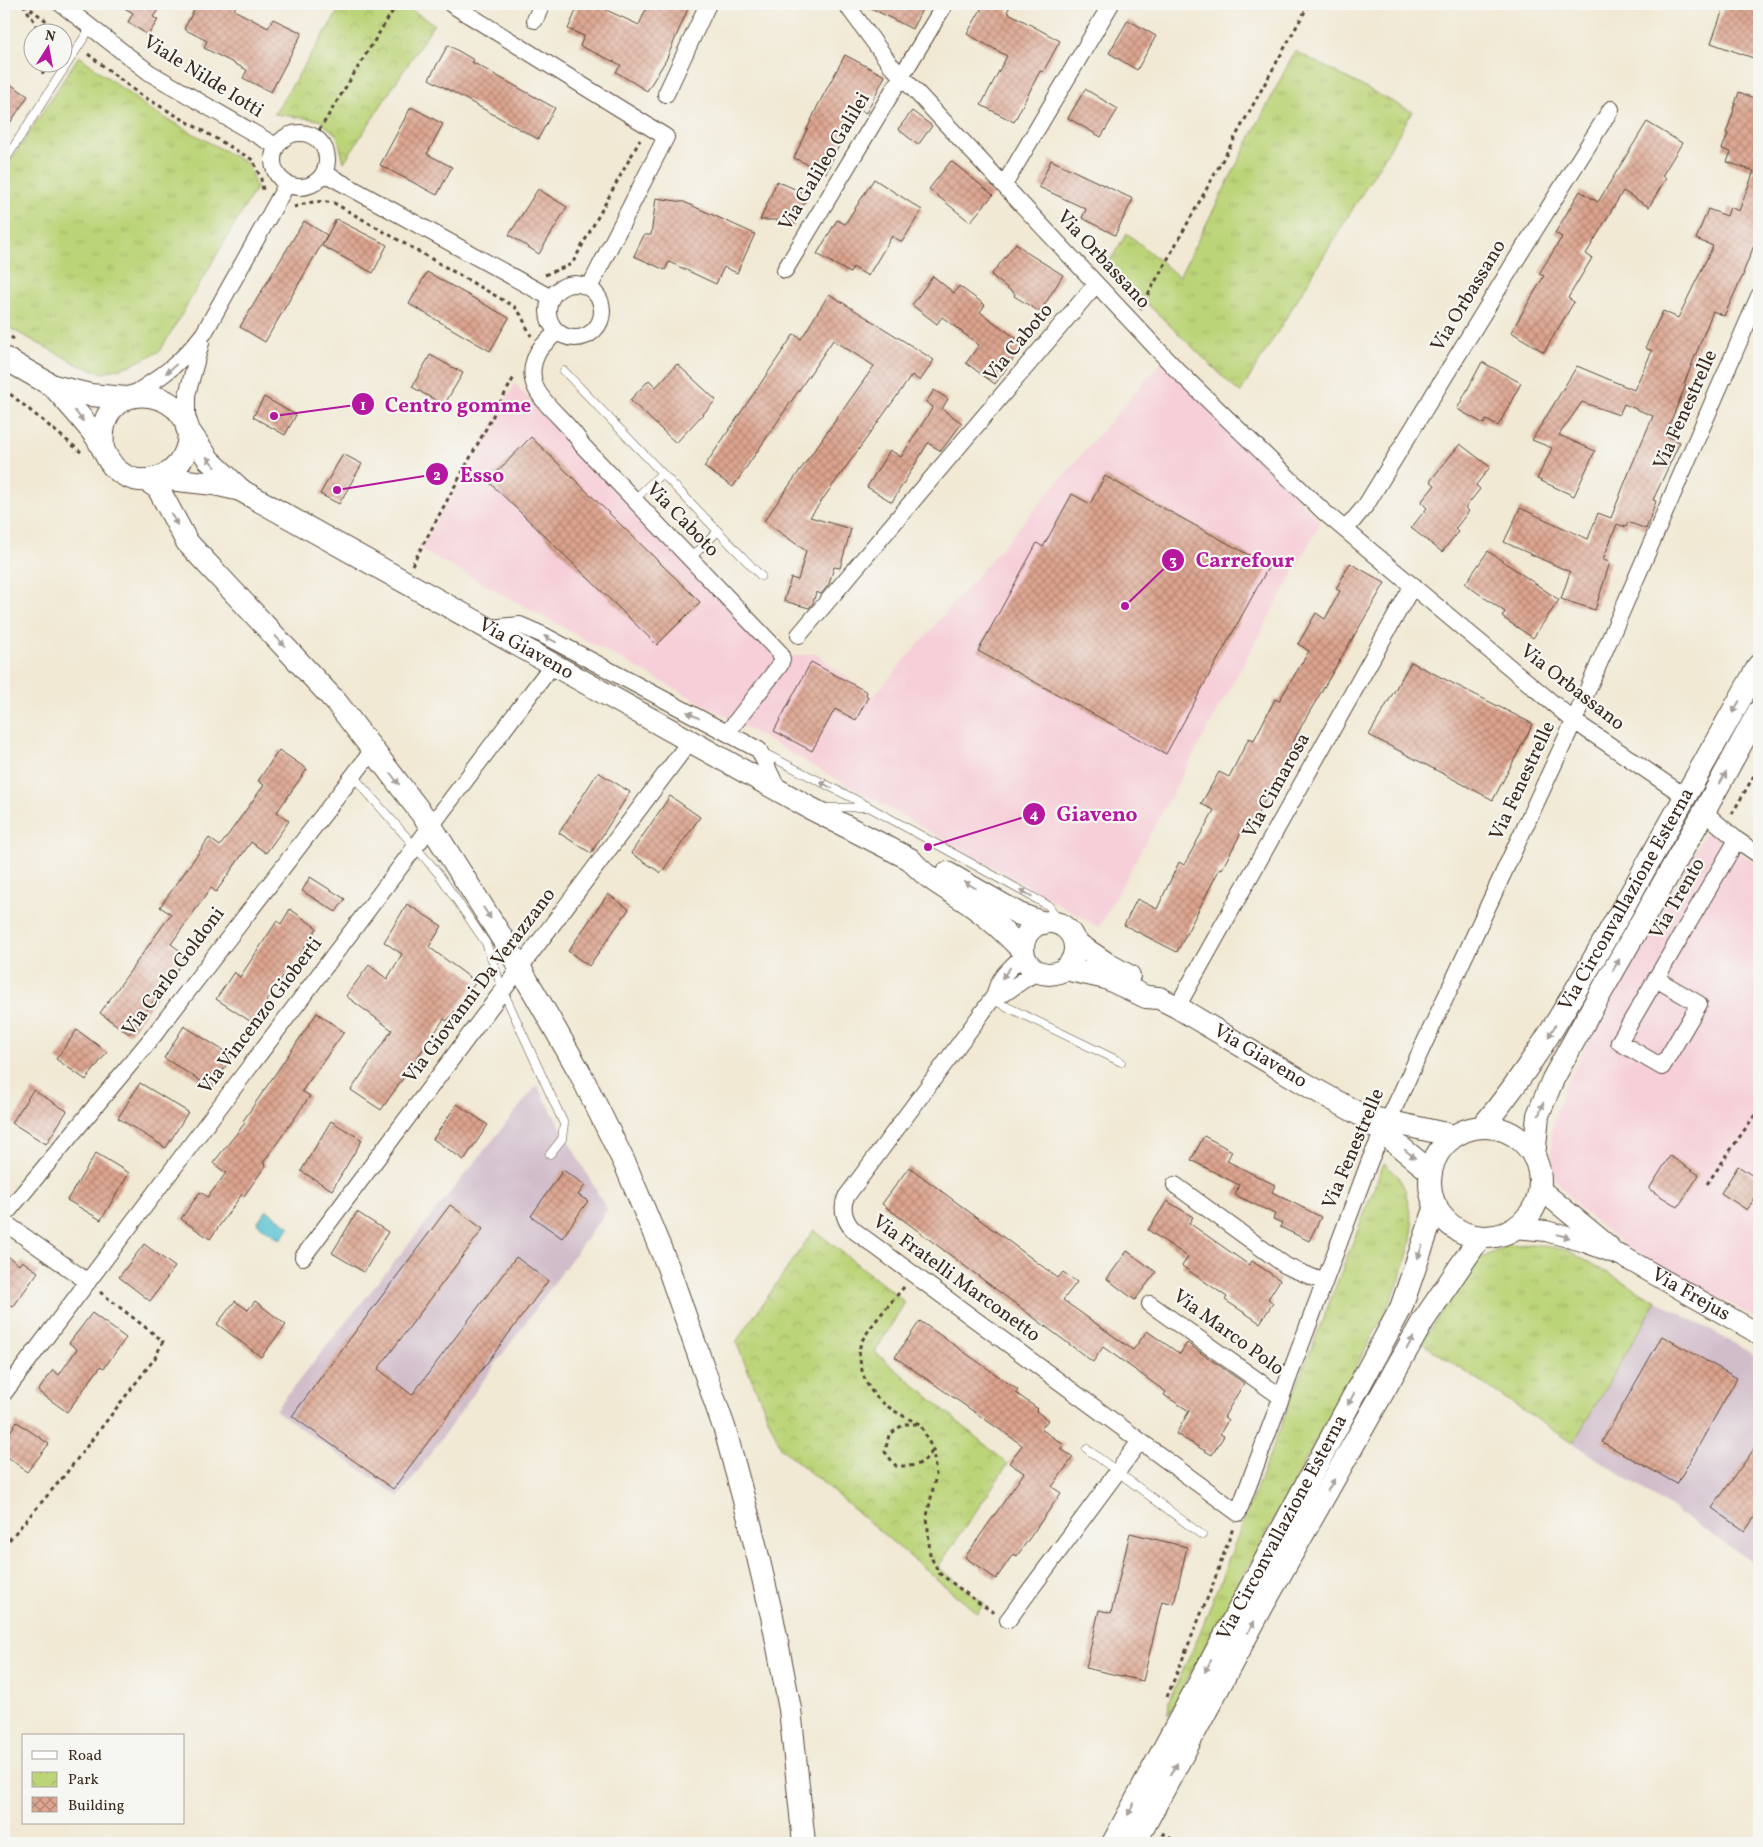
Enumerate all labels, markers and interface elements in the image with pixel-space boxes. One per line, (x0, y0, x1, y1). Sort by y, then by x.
north arrow (22, 22, 72, 72)
text: N (43, 26, 57, 47)
street label: Viale Nilde Iotti (137, 29, 269, 125)
street label: Via Galileo Galilei (772, 87, 878, 237)
street label: Via Orbassano (1050, 204, 1156, 316)
street label: Via Orbassano (1424, 235, 1514, 357)
street label: Via Caboto (978, 298, 1060, 388)
street label: Via Fenestrelle (1647, 346, 1725, 474)
one-way arrow (166, 363, 178, 375)
callout: Centro gomme (350, 386, 542, 422)
text: Centro gomme (385, 392, 531, 421)
text: 1 (360, 396, 366, 417)
one-way arrow (74, 409, 85, 422)
one-way arrow (206, 456, 217, 469)
callout: Esso (424, 456, 514, 492)
text: Esso (460, 462, 504, 491)
text: 2 (433, 466, 441, 487)
street label: Via Caboto (639, 476, 725, 564)
one-way arrow (170, 511, 178, 526)
callout: Carrefour (1160, 542, 1304, 578)
text: Carrefour (1196, 547, 1294, 576)
text: 3 (1169, 551, 1177, 572)
street label: Via Giaveno (473, 611, 578, 687)
one-way arrow (274, 635, 286, 647)
one-way arrow (543, 635, 557, 643)
street label: Via Orbassano (1514, 638, 1630, 738)
one-way arrow (1731, 701, 1740, 714)
one-way arrow (686, 711, 701, 719)
street label: Via Fenestrelle (1483, 717, 1563, 845)
street label: Via Cimarosa (1236, 728, 1318, 844)
one-way arrow (390, 772, 401, 785)
one-way arrow (1718, 772, 1727, 785)
one-way arrow (819, 781, 833, 789)
street label: Via Circonvallazione Esterna (1552, 783, 1702, 1017)
callout: Giaveno (1022, 796, 1148, 832)
text: Giaveno (1057, 801, 1137, 830)
text: 4 (1029, 805, 1039, 826)
street label: Via Trento (1643, 853, 1713, 945)
one-way arrow (963, 881, 976, 890)
street label: Via Giovanni Da Verazzano (397, 882, 563, 1090)
one-way arrow (1019, 889, 1033, 897)
street label: Via Carlo Goldoni (116, 901, 232, 1043)
one-way arrow (482, 907, 491, 920)
street label: Via Vincenzo Gioberti (192, 931, 330, 1101)
one-way arrow (1612, 958, 1620, 973)
one-way arrow (1001, 966, 1011, 980)
street label: Via Giaveno (1208, 1018, 1312, 1096)
one-way arrow (1547, 1025, 1556, 1038)
street label: Via Fenestrelle (1316, 1084, 1392, 1214)
one-way arrow (1537, 1101, 1545, 1116)
one-way arrow (1403, 1149, 1416, 1160)
street label: Via Fratelli Marconetto (866, 1208, 1046, 1350)
one-way arrow (1556, 1232, 1571, 1240)
one-way arrow (1416, 1245, 1423, 1260)
street label: Via Frejus (1646, 1261, 1735, 1329)
street label: Via Marco Polo (1167, 1283, 1289, 1383)
one-way arrow (1406, 1336, 1415, 1350)
one-way arrow (1347, 1393, 1356, 1406)
street label: Via Circonvallazione Esterna (1210, 1410, 1355, 1646)
one-way arrow (1326, 1478, 1335, 1491)
one-way arrow (1247, 1620, 1256, 1633)
one-way arrow (1204, 1658, 1212, 1673)
legend (22, 1734, 185, 1824)
text: Road (68, 1746, 102, 1767)
one-way arrow (1169, 1763, 1178, 1776)
text: Park (68, 1770, 99, 1791)
text: Building (68, 1796, 125, 1817)
one-way arrow (1126, 1802, 1135, 1815)

